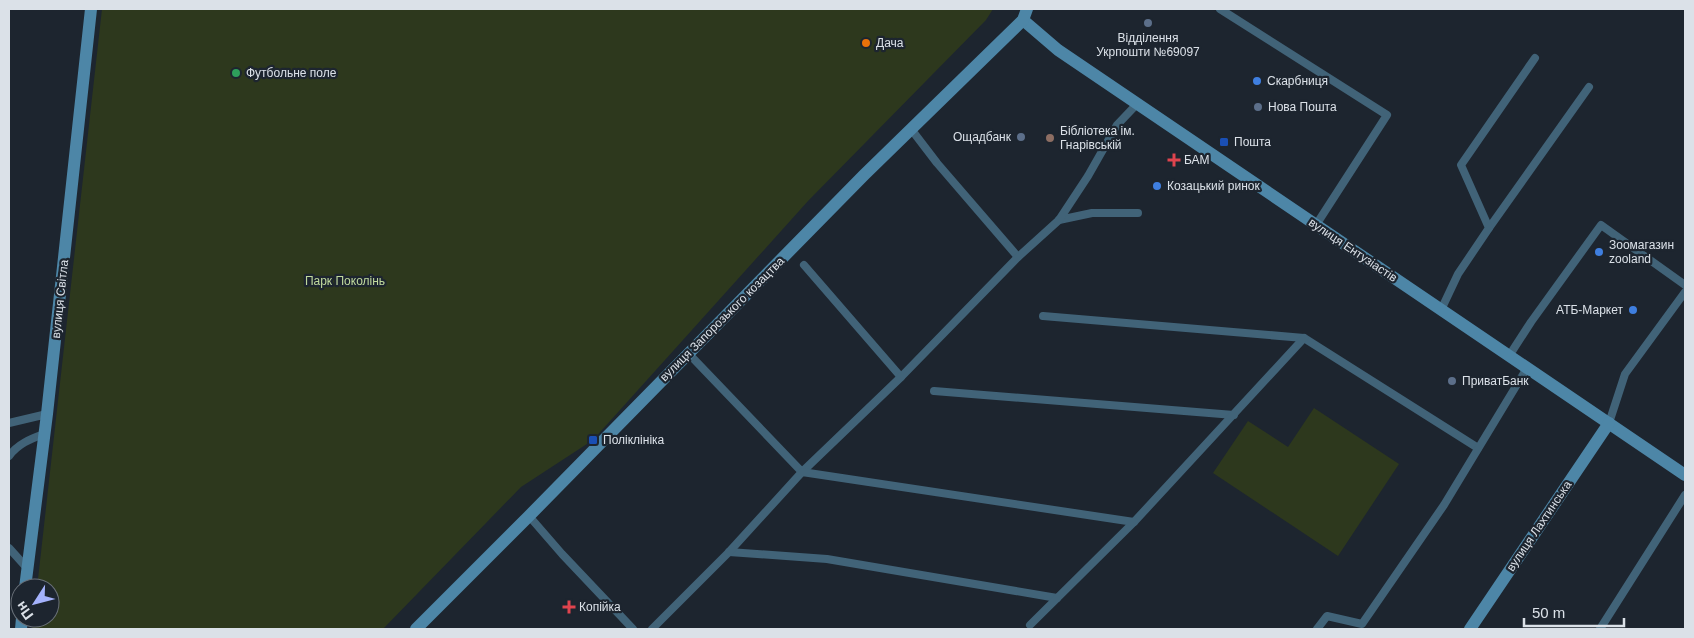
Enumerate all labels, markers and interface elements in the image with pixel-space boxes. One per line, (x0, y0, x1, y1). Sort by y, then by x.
marker: Відділення Укрпошти №69097 (1142, 17, 1154, 29)
place label: Відділення Укрпошти №69097 (1096, 31, 1200, 59)
place label: Дача (876, 36, 904, 50)
marker: Дача (860, 37, 872, 49)
place label: Футбольне поле (246, 66, 337, 80)
marker: Футбольне поле (230, 67, 242, 79)
place label: Скарбниця (1267, 74, 1328, 88)
marker: Скарбниця (1251, 75, 1263, 87)
place label: Нова Пошта (1268, 100, 1337, 114)
marker: Нова Пошта (1252, 101, 1264, 113)
place label: Бібліотека ім. Гнарівській (1060, 124, 1135, 152)
place label: Ощадбанк (953, 130, 1012, 144)
marker: Ощадбанк (1015, 131, 1027, 143)
marker: Бібліотека ім. Гнарівській (1044, 132, 1056, 144)
place label: Пошта (1234, 135, 1271, 149)
marker: Пошта (1218, 136, 1230, 148)
place label: БАМ (1184, 153, 1210, 167)
marker: БАМ (1168, 154, 1180, 166)
place label: Козацький ринок (1167, 179, 1260, 193)
marker: Козацький ринок (1151, 180, 1163, 192)
street label: вулиця Ентузіастів (1306, 215, 1400, 285)
place label: Зоомагазин zooland (1609, 238, 1674, 266)
marker: Зоомагазин zooland (1593, 246, 1605, 258)
street label: вулиця Запорозького козацтва (657, 254, 787, 384)
street label: вулиця Світла (49, 259, 71, 339)
park label: Парк Поколінь (305, 274, 385, 288)
place label: АТБ-Маркет (1556, 303, 1624, 317)
marker: АТБ-Маркет (1627, 304, 1639, 316)
place label: ПриватБанк (1462, 374, 1529, 388)
marker: ПриватБанк (1446, 375, 1458, 387)
place label: Поліклініка (603, 433, 665, 447)
marker: Поліклініка (587, 434, 599, 446)
street label: вулиця Лахтинська (1504, 478, 1575, 574)
north arrow (10, 578, 60, 628)
scale bar (1524, 596, 1624, 628)
text: Пн (13, 598, 36, 623)
place label: Копійка (579, 600, 621, 614)
marker: Копійка (563, 601, 575, 613)
text: 50 m (1532, 604, 1565, 621)

